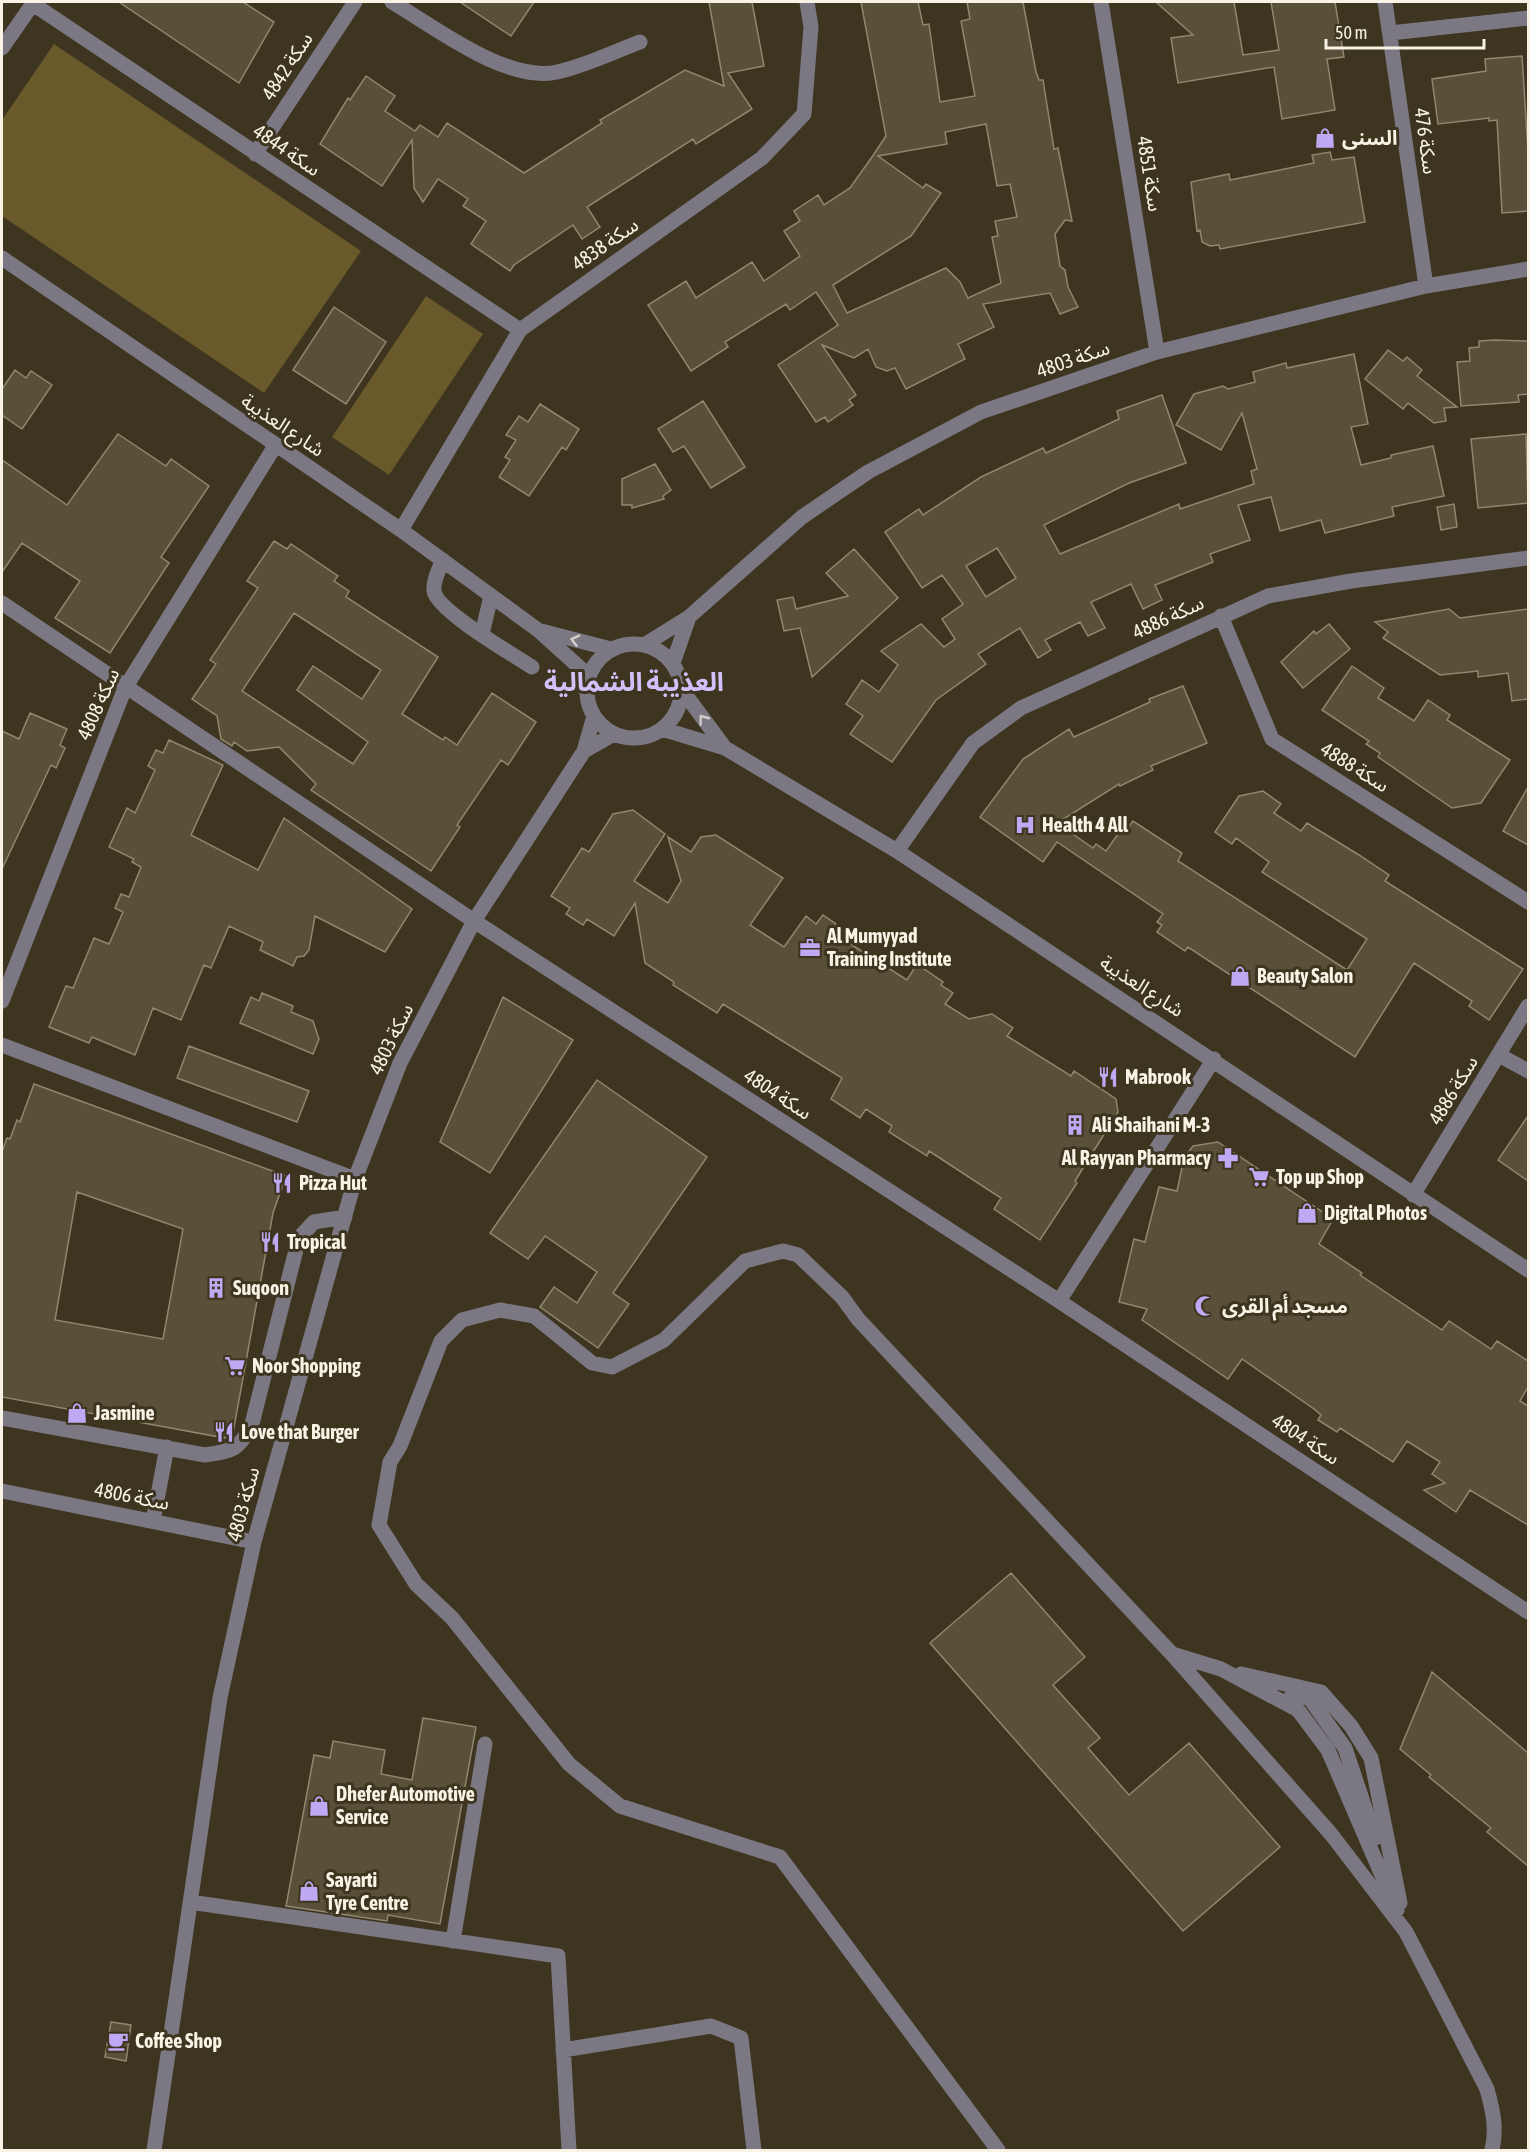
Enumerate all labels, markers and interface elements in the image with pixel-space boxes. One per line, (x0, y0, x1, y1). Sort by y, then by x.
scale bar (1326, 12, 1484, 50)
text: 50 m (1335, 22, 1367, 43)
street label: سكة 4842 (256, 28, 317, 104)
street label: سكة 476 (1410, 106, 1443, 175)
street label: سكة 4844 (249, 119, 325, 180)
shop icon: السنى (1313, 126, 1337, 150)
place label: السنى (1342, 126, 1397, 150)
street label: سكة 4851 (1133, 135, 1168, 213)
street label: سكة 4838 (567, 212, 642, 275)
street label: سكة 4803 (1033, 335, 1112, 382)
street label: شارع العذيبة (235, 388, 329, 464)
street label: سكة 4886 (1129, 590, 1207, 643)
one-way arrow (570, 634, 580, 647)
street label: سكة 4808 (72, 664, 123, 743)
district label: العذيبة الشمالية (544, 667, 724, 697)
one-way arrow (700, 715, 711, 726)
street label: سكة 4888 (1317, 737, 1394, 796)
hospital icon: Health 4 All (1013, 813, 1037, 837)
place label: Health 4 All (1042, 813, 1129, 836)
place label: Al Mumyyad Training Institute (826, 924, 952, 970)
office icon: Al Mumyyad Training Institute (798, 936, 822, 960)
street label: شارع العذيبة (1094, 950, 1189, 1025)
shop icon: Beauty Salon (1228, 964, 1252, 988)
place label: Beauty Salon (1257, 964, 1353, 987)
street label: سكة 4803 (364, 1000, 418, 1078)
street label: سكة 4886 (1423, 1051, 1482, 1128)
street label: سكة 4804 (740, 1063, 816, 1124)
restaurant icon: Mabrook (1096, 1065, 1120, 1089)
place label: Mabrook (1125, 1065, 1191, 1088)
building icon: Ali Shaihani M-3 (1063, 1113, 1087, 1137)
place label: Ali Shaihani M-3 (1091, 1113, 1210, 1136)
place label: Al Rayyan Pharmacy (1061, 1146, 1212, 1169)
pharmacy icon: Al Rayyan Pharmacy (1216, 1146, 1240, 1170)
supermarket icon: Top up Shop (1247, 1165, 1271, 1189)
place label: Top up Shop (1276, 1165, 1364, 1188)
restaurant icon: Pizza Hut (270, 1171, 294, 1195)
place label: Pizza Hut (299, 1171, 367, 1194)
shop icon: Digital Photos (1295, 1201, 1319, 1225)
place label: Digital Photos (1324, 1201, 1427, 1224)
restaurant icon: Tropical (258, 1230, 282, 1254)
place label: Tropical (287, 1230, 347, 1253)
building icon: Suqoon (204, 1276, 228, 1300)
place label: Suqoon (233, 1276, 289, 1299)
place label: مسجد أم القرى (1222, 1293, 1348, 1321)
mosque icon: مسجد أم القرى (1193, 1294, 1217, 1318)
supermarket icon: Noor Shopping (223, 1354, 247, 1378)
place label: Noor Shopping (252, 1354, 361, 1377)
shop icon: Jasmine (65, 1401, 89, 1425)
place label: Jasmine (93, 1401, 155, 1424)
street label: سكة 4804 (1268, 1408, 1344, 1469)
restaurant icon: Love that Burger (212, 1420, 236, 1444)
place label: Love that Burger (241, 1420, 360, 1443)
street label: سكة 4803 (222, 1464, 263, 1544)
street label: سكة 4806 (93, 1477, 172, 1514)
place label: Dhefer Automotive Service (336, 1782, 475, 1828)
shop icon: Dhefer Automotive Service (307, 1794, 331, 1818)
place label: Sayarti Tyre Centre (326, 1868, 408, 1914)
shop icon: Sayarti Tyre Centre (297, 1879, 321, 1903)
cafe icon: Coffee Shop (106, 2029, 130, 2053)
place label: Coffee Shop (135, 2029, 222, 2052)

